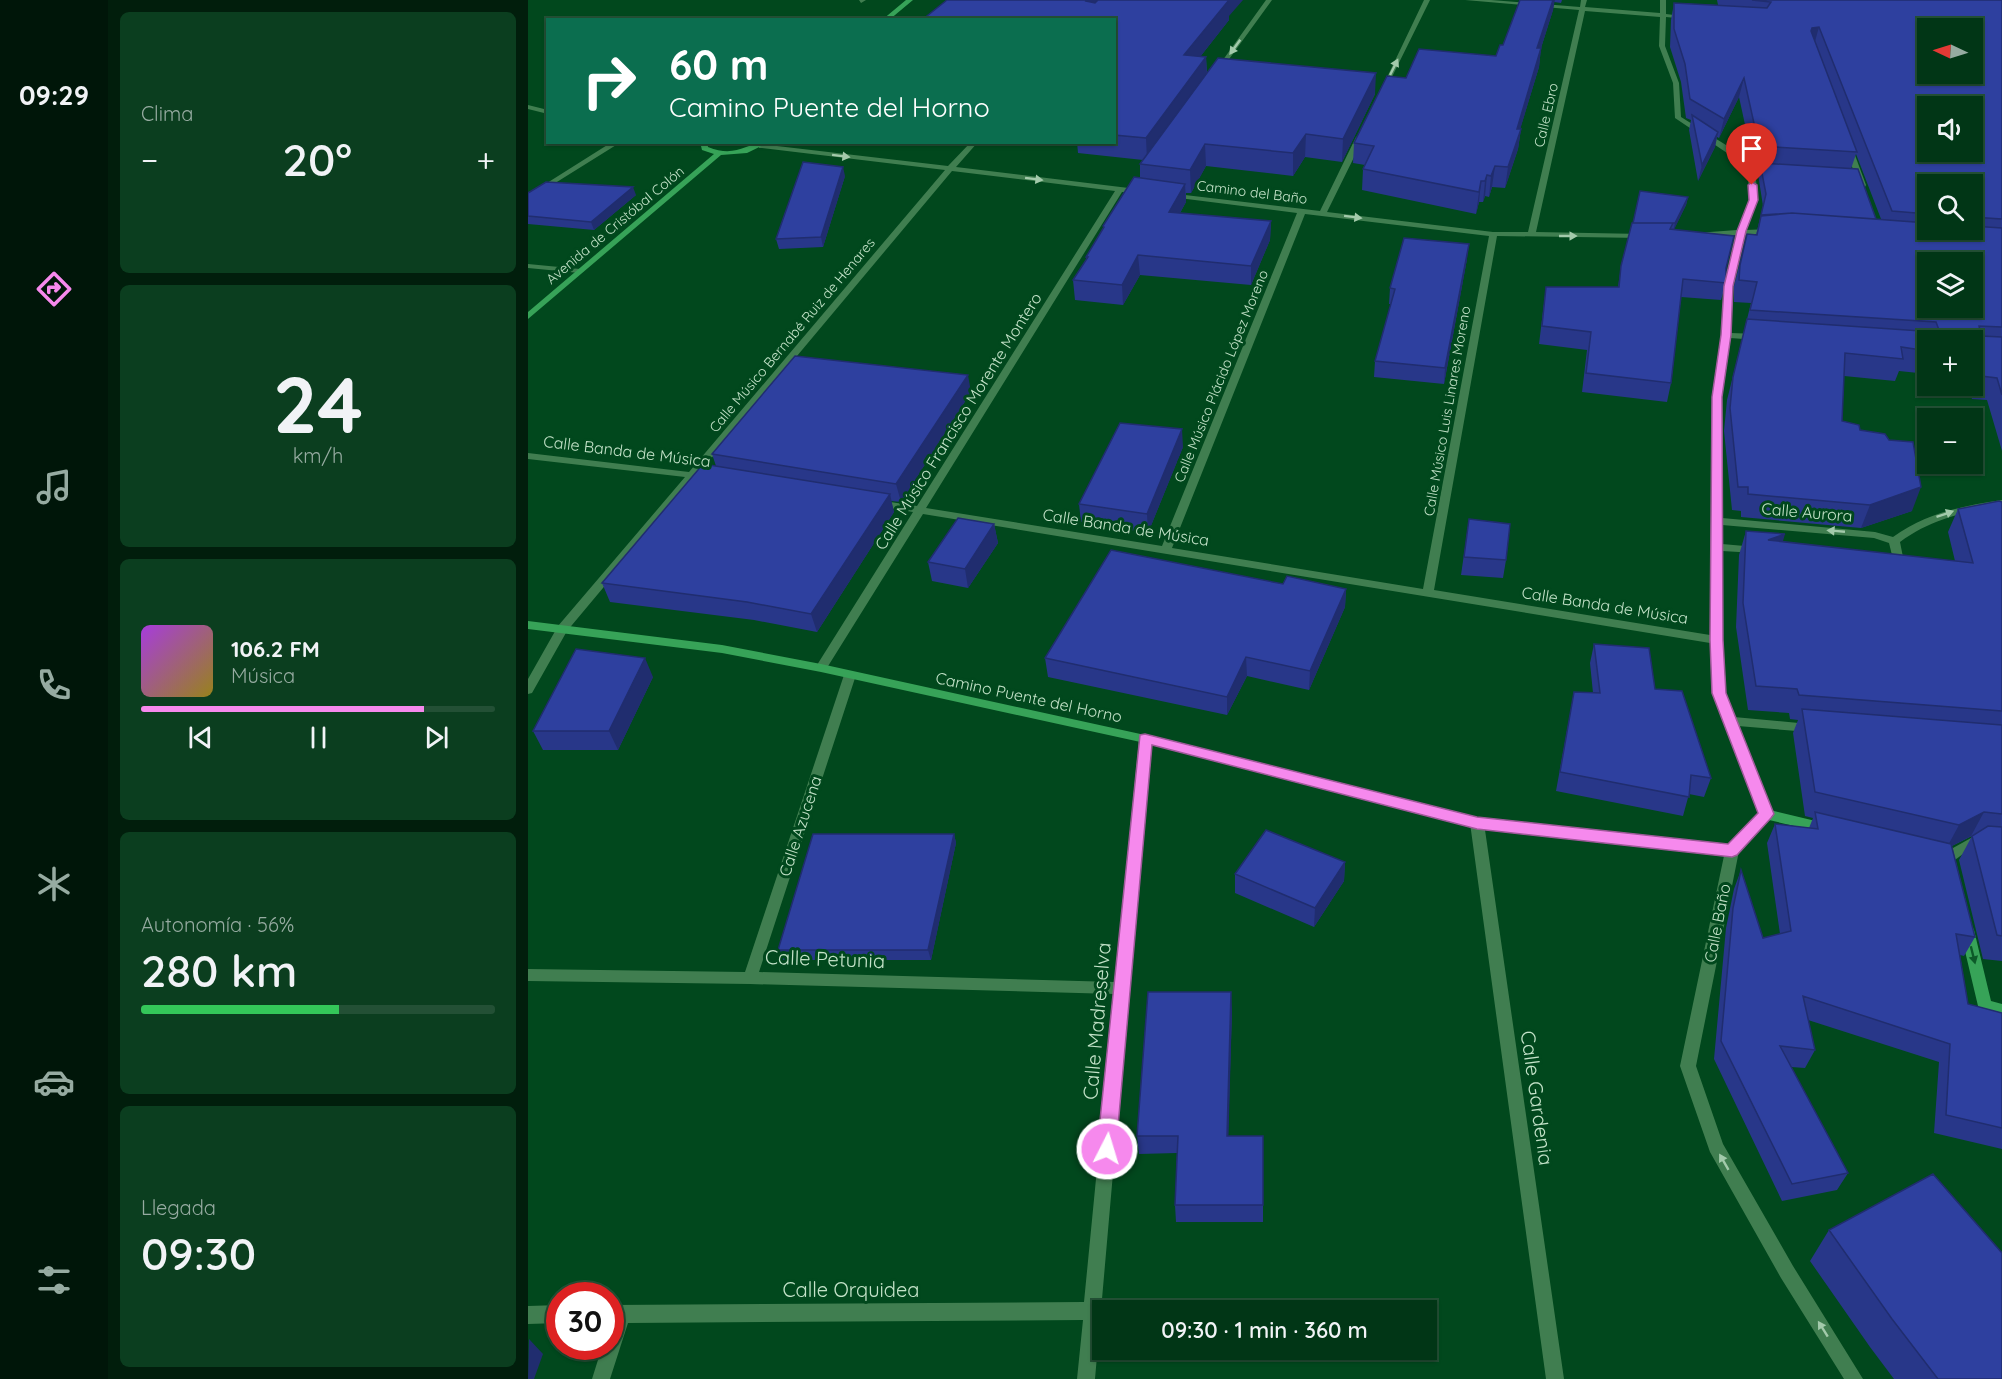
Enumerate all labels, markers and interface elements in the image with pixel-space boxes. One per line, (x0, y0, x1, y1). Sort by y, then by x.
north arrow (1917, 18, 1983, 84)
map controls (1917, 18, 1983, 474)
text: 60 m (669, 38, 769, 91)
one-way arrow (1229, 39, 1241, 55)
icon: right (570, 42, 648, 120)
one-way arrow (1390, 58, 1399, 75)
text: 09:29 (19, 78, 89, 112)
street label: Calle Ebro (1530, 81, 1562, 149)
text: Camino Puente del Horno (669, 90, 990, 124)
button: sound (1917, 96, 1983, 162)
text: Clima (141, 101, 193, 126)
pin (1726, 123, 1777, 185)
text: 20° (283, 131, 352, 187)
icon: arrive (1735, 132, 1768, 165)
text: − (141, 139, 158, 180)
text: + (476, 139, 495, 180)
one-way arrow (831, 151, 850, 160)
street label: Avenida de Cristóbal Colón (542, 162, 688, 288)
one-way arrow (1025, 174, 1044, 184)
button: search (1917, 174, 1983, 240)
street label: Camino del Baño (1196, 176, 1308, 208)
one-way arrow (1343, 212, 1362, 222)
one-way arrow (1558, 231, 1577, 241)
street label: Calle Músico Bernabé Ruiz de Henares (705, 234, 879, 436)
button: layers (1917, 252, 1983, 318)
street label: Calle Músico Plácido López Moreno (1170, 267, 1272, 485)
icon: directions (33, 268, 75, 310)
street label: Calle Músico Francisco Morente Montero (870, 289, 1046, 553)
street label: Calle Músico Luis Linares Moreno (1420, 305, 1474, 517)
button: + (1917, 330, 1983, 396)
text: 24 (273, 355, 363, 453)
button: − (1917, 408, 1983, 474)
street label: Calle Banda de Música (542, 431, 712, 471)
text: km/h (293, 443, 343, 468)
icon: music (33, 466, 75, 508)
street label: Calle Aurora (1761, 498, 1853, 526)
street label: Calle Banda de Música (1041, 504, 1211, 550)
one-way arrow (1936, 509, 1954, 518)
one-way arrow (1827, 526, 1846, 536)
street label: Calle Banda de Música (1520, 582, 1690, 628)
text: 106.2 FM (231, 635, 320, 663)
text: Música (231, 663, 295, 688)
icon: phone (33, 664, 75, 706)
street label: Camino Puente del Horno (934, 667, 1124, 727)
icon: previous (184, 721, 217, 754)
icon: pause (302, 721, 335, 754)
icon: next (420, 721, 453, 754)
street label: Calle Azucena (774, 773, 826, 879)
icon: climate (33, 863, 75, 905)
street label: Calle Baño (1700, 882, 1734, 964)
text: Autonomía · 56% (141, 912, 294, 937)
street label: Calle Madreselva (1077, 941, 1116, 1101)
text: 280 km (141, 942, 297, 998)
street label: Calle Petunia (765, 944, 885, 973)
one-way arrow (1968, 946, 1978, 964)
street label: Calle Gardenia (1516, 1029, 1559, 1167)
icon: car (33, 1061, 75, 1103)
position arrow (1075, 1117, 1139, 1181)
one-way arrow (1719, 1153, 1729, 1170)
text: Llegada (141, 1195, 216, 1220)
text: 09:30 (141, 1225, 256, 1281)
icon: filters (33, 1259, 75, 1301)
street label: Calle Orquidea (783, 1277, 919, 1302)
speed limit sign: 30 (546, 1282, 624, 1360)
text: 09:30 · 1 min · 360 m (1161, 1316, 1368, 1344)
one-way arrow (1818, 1321, 1829, 1338)

